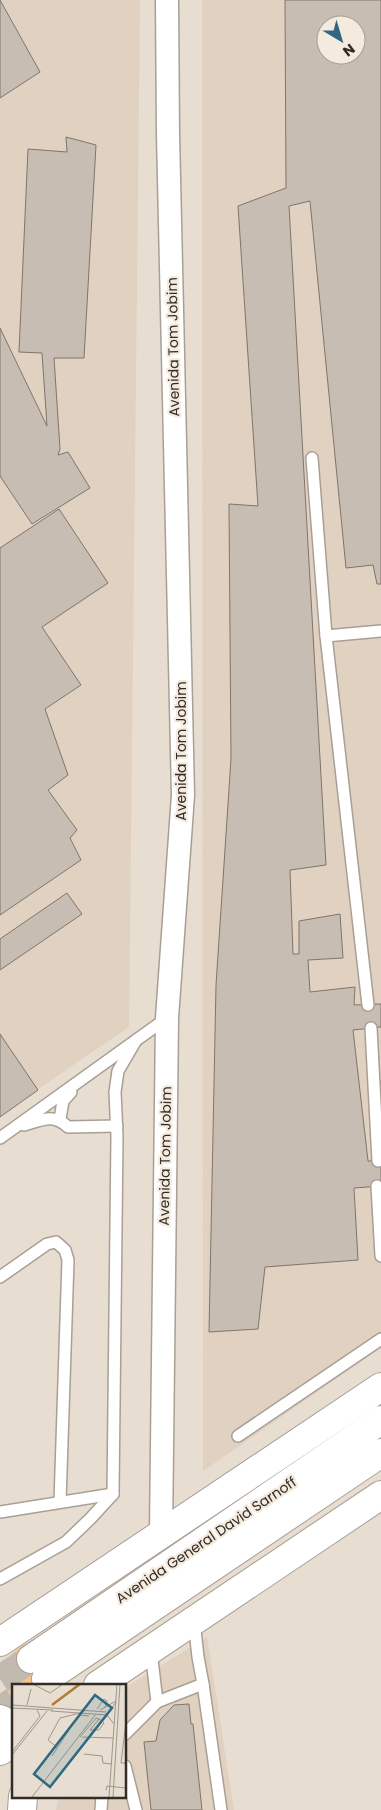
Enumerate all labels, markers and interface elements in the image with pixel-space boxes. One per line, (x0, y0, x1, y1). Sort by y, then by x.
north arrow (316, 15, 366, 65)
text: N (339, 39, 359, 61)
street label: Avenida Tom Jobim (162, 277, 184, 417)
street label: Avenida Tom Jobim (171, 681, 191, 821)
street label: Avenida Tom Jobim (154, 1086, 176, 1226)
street label: Avenida General David Sarnoff (112, 1472, 301, 1608)
inset map (12, 1684, 126, 1798)

